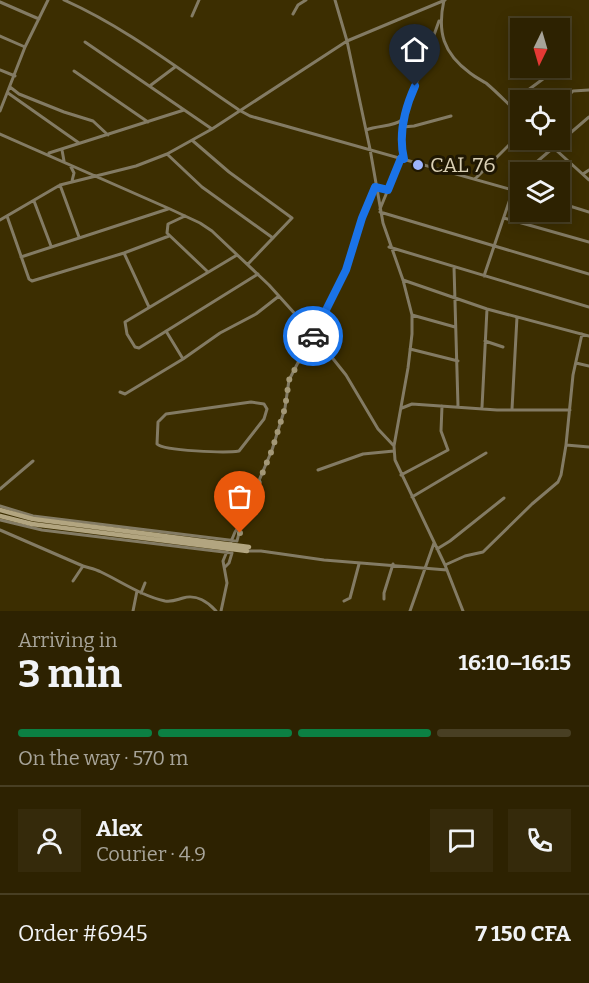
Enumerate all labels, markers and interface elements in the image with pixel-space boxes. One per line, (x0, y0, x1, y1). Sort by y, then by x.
north arrow (510, 18, 570, 78)
map controls (510, 18, 570, 222)
pin (389, 24, 440, 86)
icon: home (398, 33, 431, 66)
button: locate (510, 90, 570, 150)
place label: CAL 76 (430, 152, 495, 178)
marker: CAL 76 (411, 158, 425, 172)
button: layers (510, 162, 570, 222)
courier (283, 306, 343, 366)
icon: car (297, 320, 330, 353)
pin (214, 471, 265, 533)
icon: bag (223, 480, 256, 513)
text: Arriving in (18, 628, 117, 652)
text: 16:10–16:15 (458, 649, 571, 676)
text: 3 min (18, 651, 122, 697)
text: On the way · 570 m (18, 746, 188, 770)
button: person (18, 809, 81, 872)
button: chat (430, 809, 493, 872)
button: phone (508, 809, 571, 872)
text: Alex (96, 815, 142, 842)
text: Courier · 4.9 (96, 842, 206, 866)
text: Order #6945 (18, 920, 148, 947)
text: 7 150 CFA (475, 920, 571, 947)

